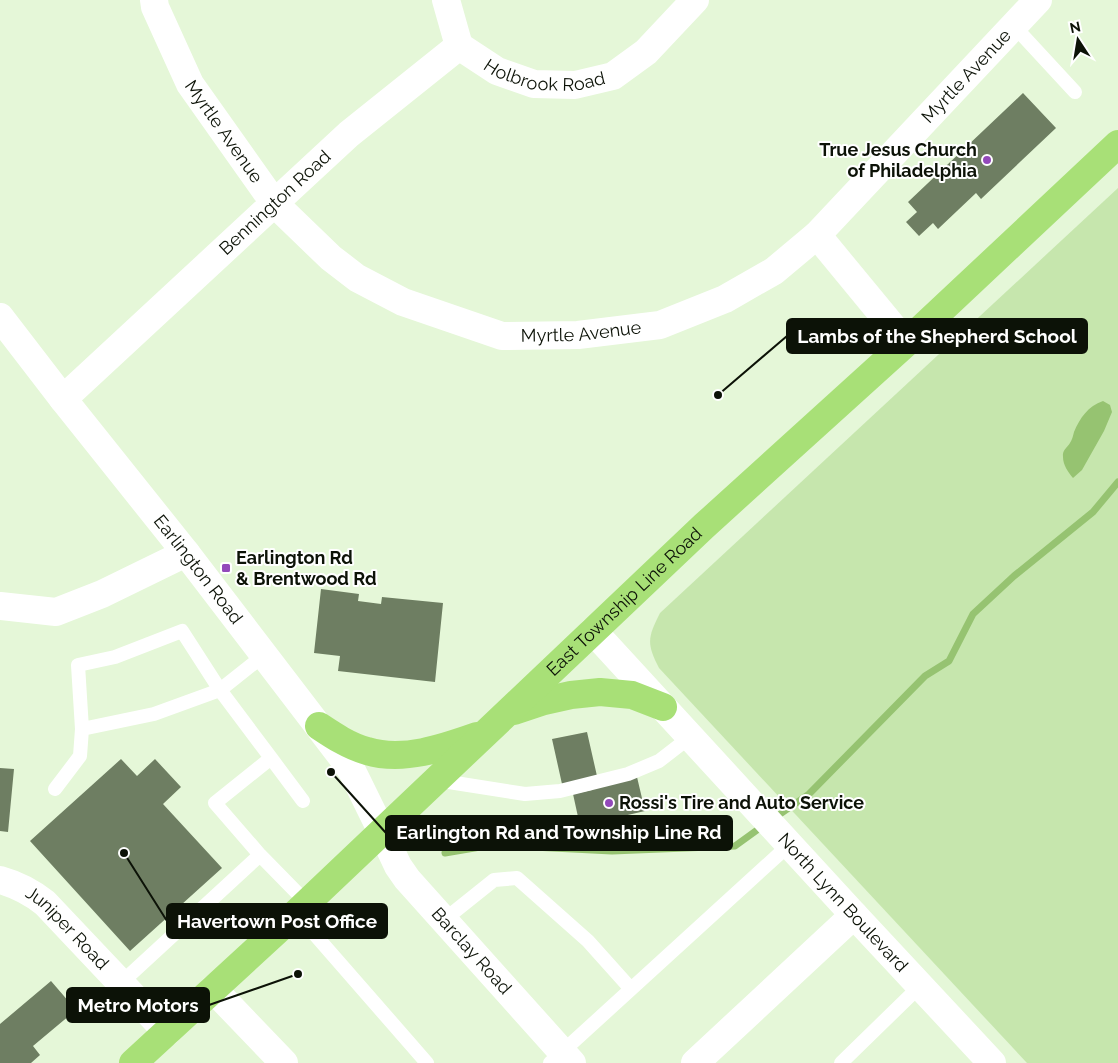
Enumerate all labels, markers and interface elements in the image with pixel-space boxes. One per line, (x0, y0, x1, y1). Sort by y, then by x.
north arrow (1053, 15, 1103, 65)
text: N (1068, 18, 1082, 36)
street label: Myrtle Avenue (917, 24, 1015, 127)
street label: Holbrook Road (480, 54, 607, 95)
street label: Myrtle Avenue (181, 76, 268, 187)
place label: True Jesus Church of Philadelphia (819, 139, 977, 181)
street label: Bennington Road (215, 146, 335, 259)
marker: True Jesus Church of Philadelphia (981, 154, 993, 166)
street label: Myrtle Avenue (521, 316, 643, 346)
callout: Lambs of the Shepherd School (787, 319, 1087, 353)
text: Lambs of the Shepherd School (797, 325, 1078, 347)
street label: Earlington Road (150, 510, 247, 628)
street label: East Township Line Road (542, 523, 706, 680)
place label: Earlington Rd & Brentwood Rd (236, 547, 377, 589)
marker: Earlington Rd & Brentwood Rd (220, 562, 232, 574)
place label: Rossi's Tire and Auto Service (619, 792, 864, 813)
marker: Rossi's Tire and Auto Service (603, 797, 615, 809)
callout: Earlington Rd and Township Line Rd (386, 816, 732, 850)
text: Earlington Rd and Township Line Rd (396, 821, 722, 843)
street label: North Lynn Boulevard (774, 828, 913, 976)
street label: Juniper Road (22, 882, 113, 974)
street label: Barclay Road (428, 903, 516, 998)
callout: Havertown Post Office (167, 904, 387, 938)
text: Havertown Post Office (177, 910, 377, 932)
callout: Metro Motors (67, 988, 209, 1022)
text: Metro Motors (77, 994, 199, 1016)

